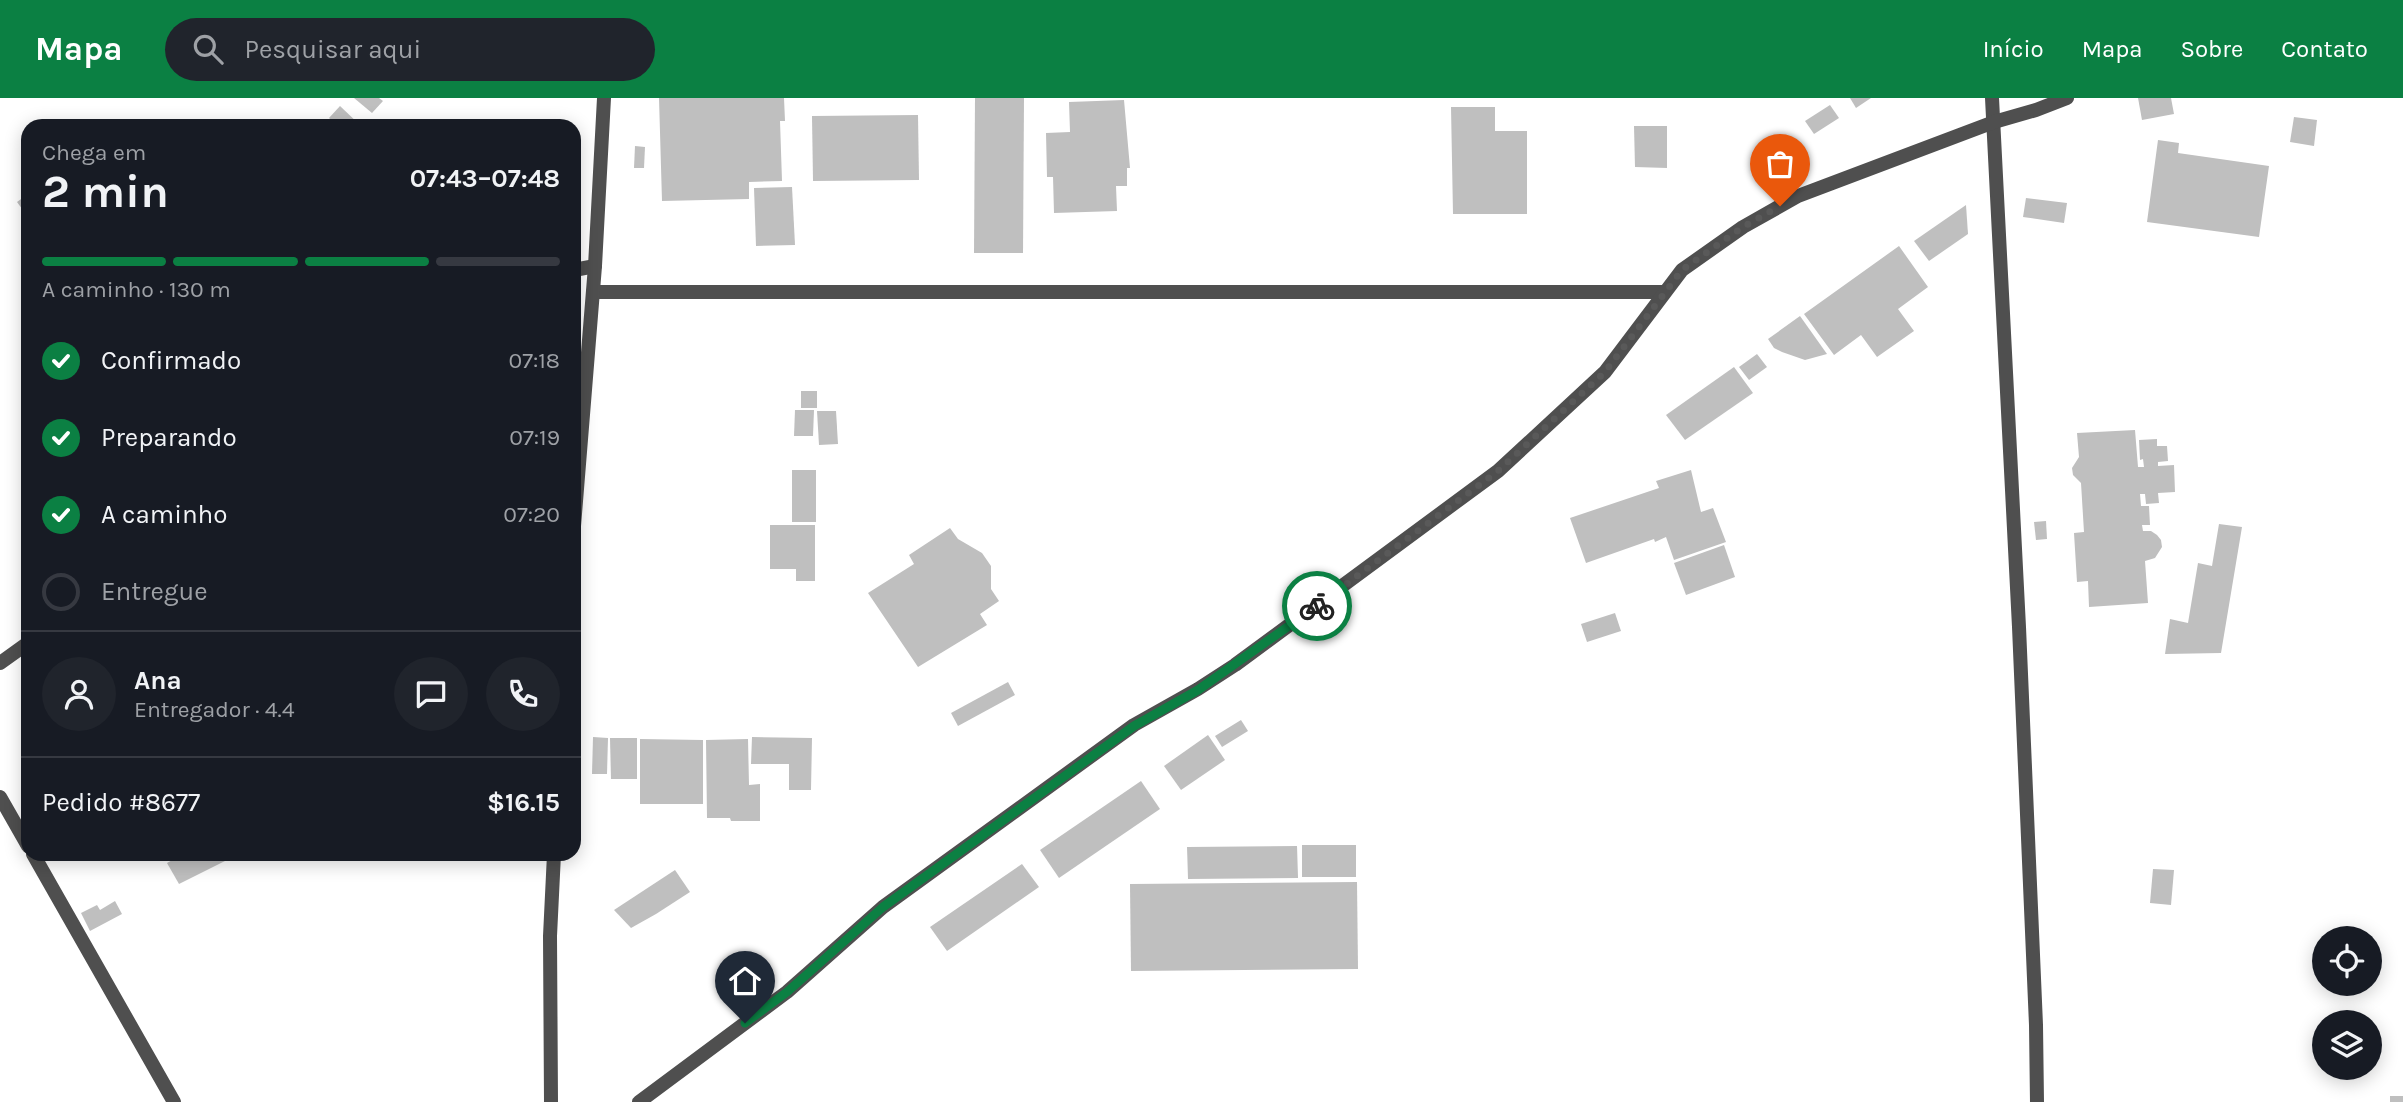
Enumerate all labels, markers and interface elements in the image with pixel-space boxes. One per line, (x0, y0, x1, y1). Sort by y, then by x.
search box (165, 18, 655, 81)
text: Mapa (35, 30, 123, 68)
icon: search (189, 30, 227, 68)
text: Pesquisar aqui (245, 34, 421, 65)
text: Início (1983, 35, 2044, 63)
text: Mapa (2082, 35, 2142, 63)
text: Sobre (2180, 35, 2243, 63)
text: Contato (2281, 35, 2368, 63)
pin (1750, 134, 1810, 206)
text: Chega em (42, 139, 146, 166)
icon: bag (1761, 145, 1799, 183)
text: 07:43–07:48 (410, 163, 560, 194)
text: 2 min (42, 165, 169, 219)
text: A caminho · 130 m (42, 276, 231, 303)
icon: check (42, 342, 80, 380)
text: Confirmado (101, 345, 241, 376)
text: 07:18 (509, 347, 560, 374)
icon: check (42, 419, 80, 457)
text: Preparando (101, 422, 237, 453)
text: 07:19 (509, 424, 560, 451)
icon: check (42, 496, 80, 534)
text: A caminho (101, 499, 228, 530)
text: 07:20 (503, 501, 560, 528)
courier (1282, 571, 1352, 641)
text: Entregue (101, 576, 208, 607)
icon: bike (1298, 587, 1336, 625)
button: person (42, 657, 116, 731)
button: chat (394, 657, 468, 731)
button: phone (486, 657, 560, 731)
text: Ana (134, 665, 182, 696)
text: Entregador · 4.4 (134, 696, 295, 723)
text: Pedido #8677 (42, 787, 200, 818)
text: $16.15 (487, 787, 560, 818)
map controls (2312, 926, 2382, 1080)
button: locate (2312, 926, 2382, 996)
pin (715, 951, 775, 1023)
icon: home (726, 962, 764, 1000)
button: layers (2312, 1010, 2382, 1080)

